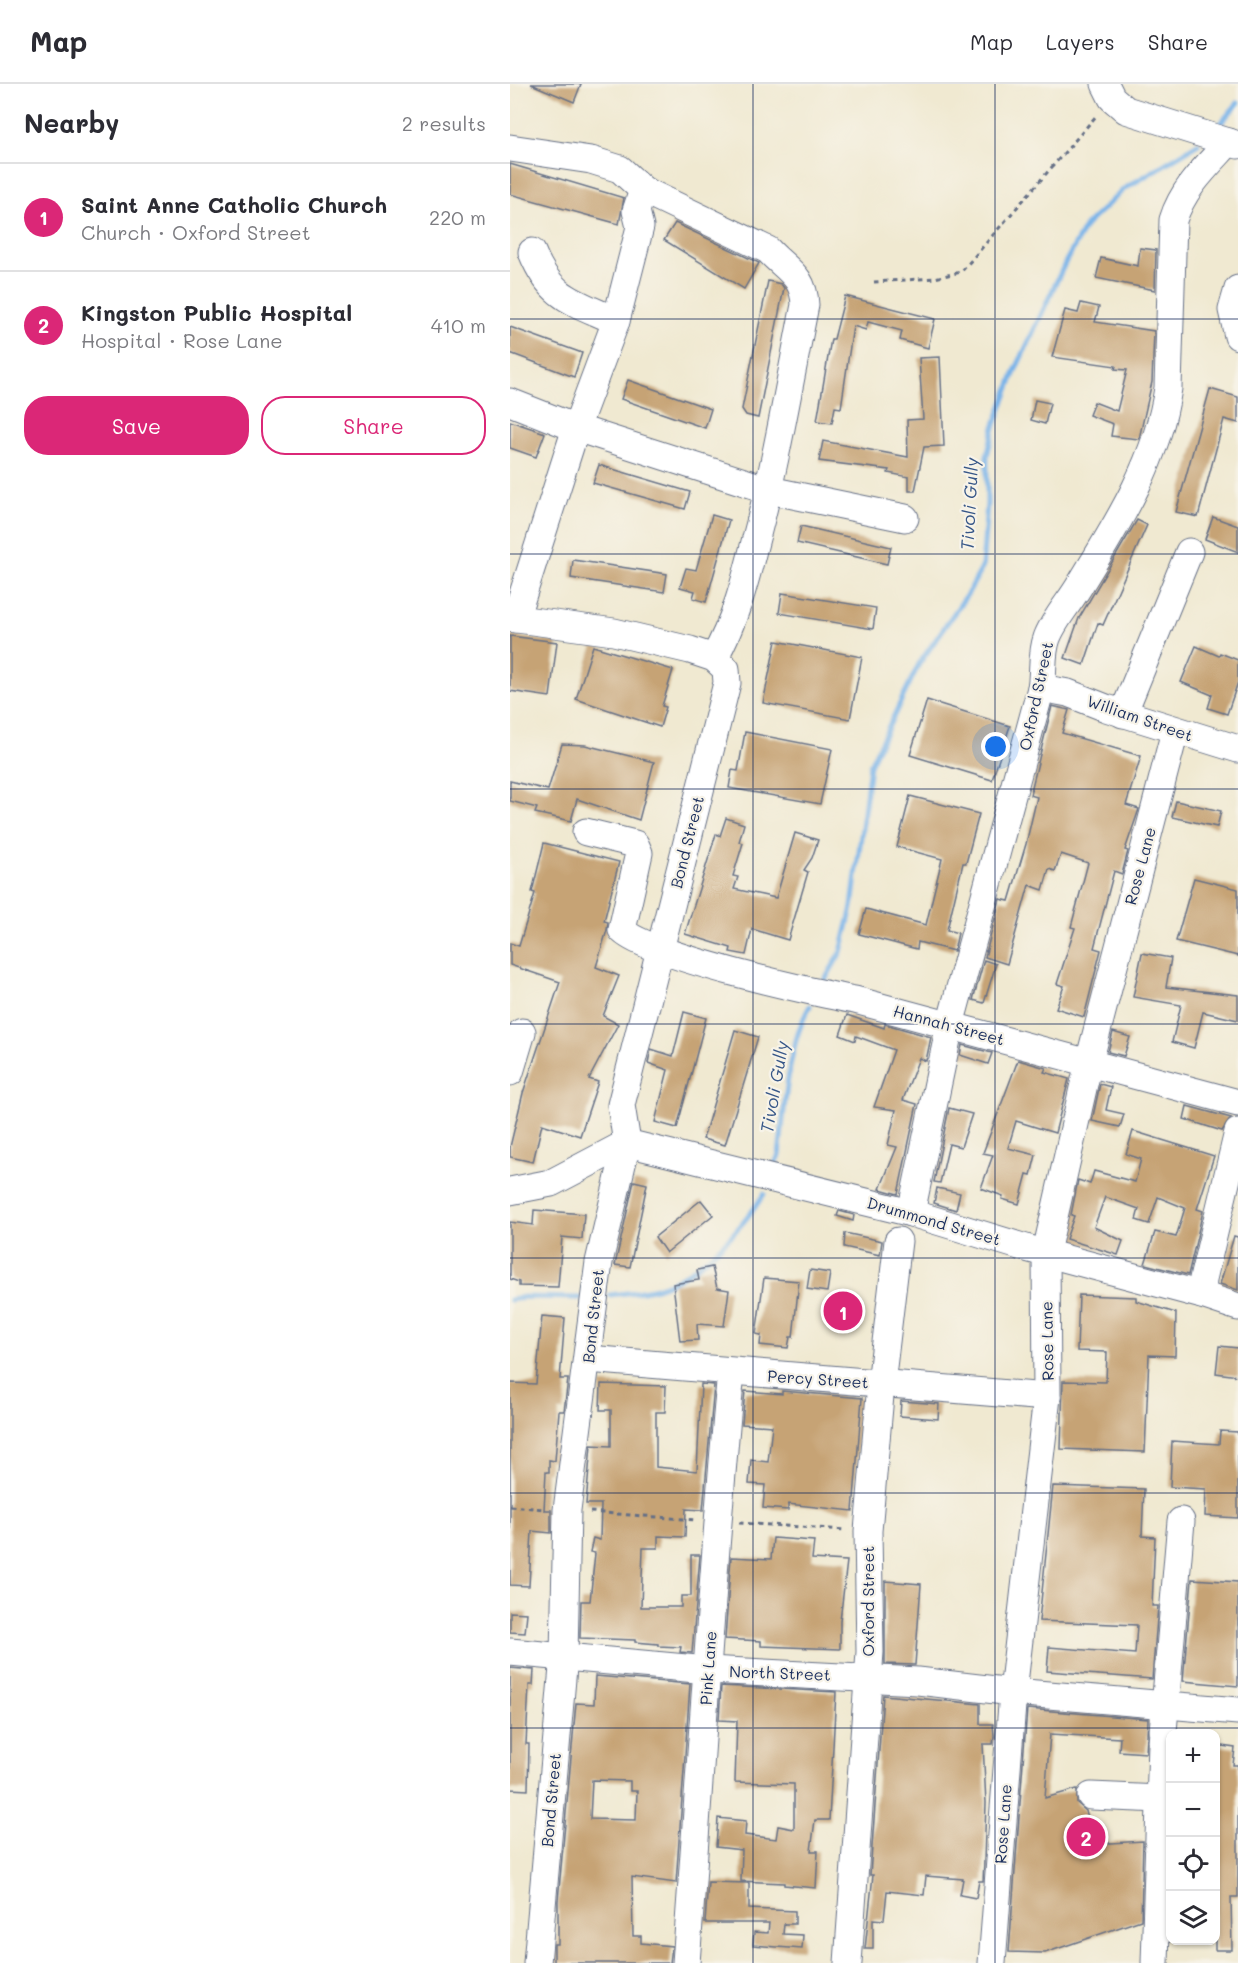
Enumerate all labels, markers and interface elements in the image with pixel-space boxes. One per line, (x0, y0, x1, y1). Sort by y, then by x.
text: Map (30, 23, 87, 59)
text: Map (970, 28, 1013, 55)
text: Layers (1046, 28, 1115, 55)
text: Share (1148, 28, 1208, 55)
text: Nearby (24, 106, 119, 140)
text: 2 results (402, 110, 486, 136)
text: Saint Anne Catholic Church (81, 190, 387, 219)
text: 1 (39, 204, 48, 230)
text: 220 m (429, 204, 486, 230)
text: Church · Oxford Street (81, 219, 311, 245)
text: Kingston Public Hospital (81, 298, 352, 327)
text: 2 (38, 312, 49, 338)
text: 410 m (431, 312, 486, 338)
text: Hospital · Rose Lane (81, 327, 283, 353)
button: Save (24, 396, 249, 455)
button: Share (261, 396, 486, 455)
water label: Tivoli Gully (955, 456, 983, 551)
street label: Oxford Street (1014, 640, 1057, 752)
street label: William Street (1084, 690, 1196, 745)
your location (981, 732, 1010, 761)
street label: Bond Street (665, 793, 708, 890)
street label: Rose Lane (1119, 825, 1160, 907)
street label: Hannah Street (891, 1000, 1007, 1049)
water label: Tivoli Gully (754, 1038, 794, 1135)
street label: Drummond Street (865, 1191, 1003, 1250)
street label: Bond Street (577, 1268, 608, 1364)
pin: 1 (824, 1288, 862, 1334)
street label: Rose Lane (1035, 1301, 1058, 1381)
street label: Percy Street (767, 1364, 869, 1393)
street label: Oxford Street (857, 1546, 878, 1656)
street label: Pink Lane (694, 1630, 721, 1706)
street label: North Street (729, 1660, 831, 1685)
map controls (1166, 1729, 1220, 1945)
button: + (1166, 1729, 1220, 1783)
street label: Bond Street (536, 1752, 565, 1848)
street label: Rose Lane (989, 1783, 1016, 1864)
button: − (1166, 1783, 1220, 1837)
pin: 2 (1066, 1814, 1106, 1860)
button: locate (1166, 1837, 1220, 1891)
button: layers (1166, 1891, 1220, 1945)

